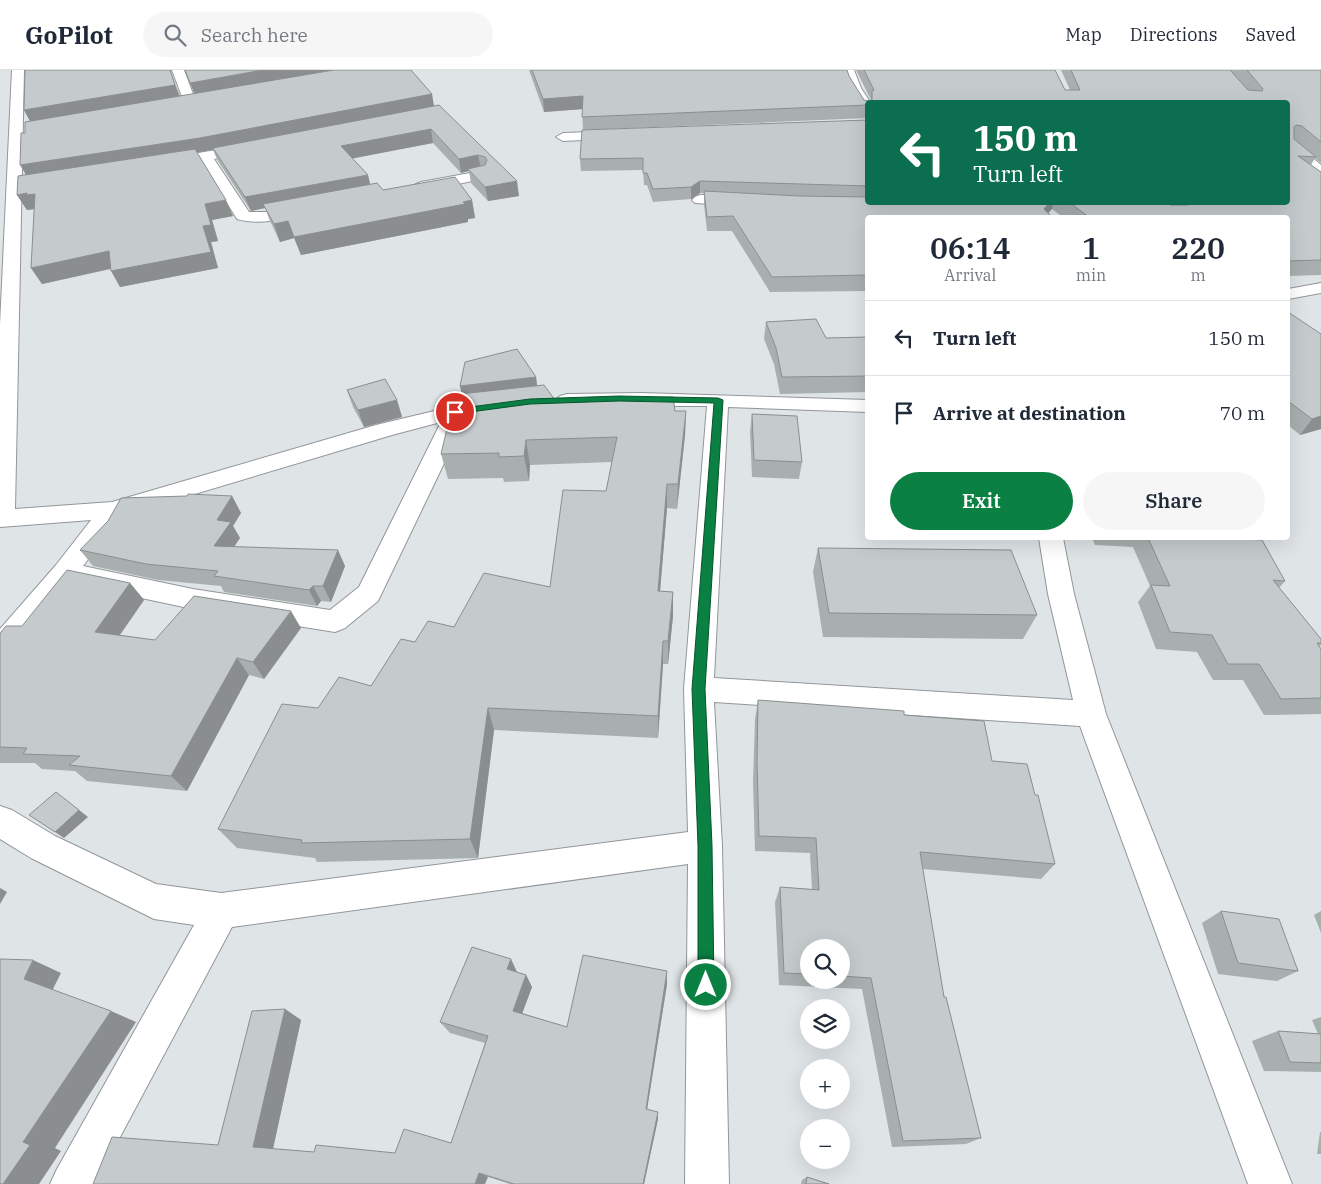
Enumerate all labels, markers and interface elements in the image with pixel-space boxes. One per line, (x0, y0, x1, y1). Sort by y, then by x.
search box (143, 12, 493, 57)
text: GoPilot (25, 19, 113, 51)
icon: search (161, 21, 189, 49)
text: Search here (201, 23, 308, 47)
text: Map (1065, 23, 1102, 46)
text: Directions (1130, 23, 1218, 46)
text: Saved (1246, 23, 1296, 46)
text: 150 m (973, 115, 1078, 161)
icon: left (890, 120, 955, 185)
text: Turn left (973, 159, 1063, 188)
text: 06:14 (930, 228, 1011, 267)
text: 1 (1082, 228, 1100, 267)
text: 220 (1171, 228, 1225, 267)
text: Arrival (944, 265, 996, 285)
text: min (1076, 265, 1106, 285)
text: m (1190, 265, 1206, 285)
icon: left (890, 324, 918, 352)
text: Turn left (933, 326, 1016, 350)
text: 150 m (1208, 326, 1265, 350)
pin (434, 391, 476, 433)
icon: arrive (441, 398, 469, 426)
icon: arrive (890, 399, 918, 427)
text: Arrive at destination (933, 401, 1126, 425)
text: 70 m (1220, 401, 1265, 425)
button: Exit (890, 472, 1073, 530)
button: Share (1083, 472, 1265, 530)
map controls (800, 939, 850, 1169)
button: search (800, 939, 850, 989)
position arrow (679, 958, 731, 1010)
button: layers (800, 999, 850, 1049)
button: + (800, 1059, 850, 1109)
button: − (800, 1119, 850, 1169)

